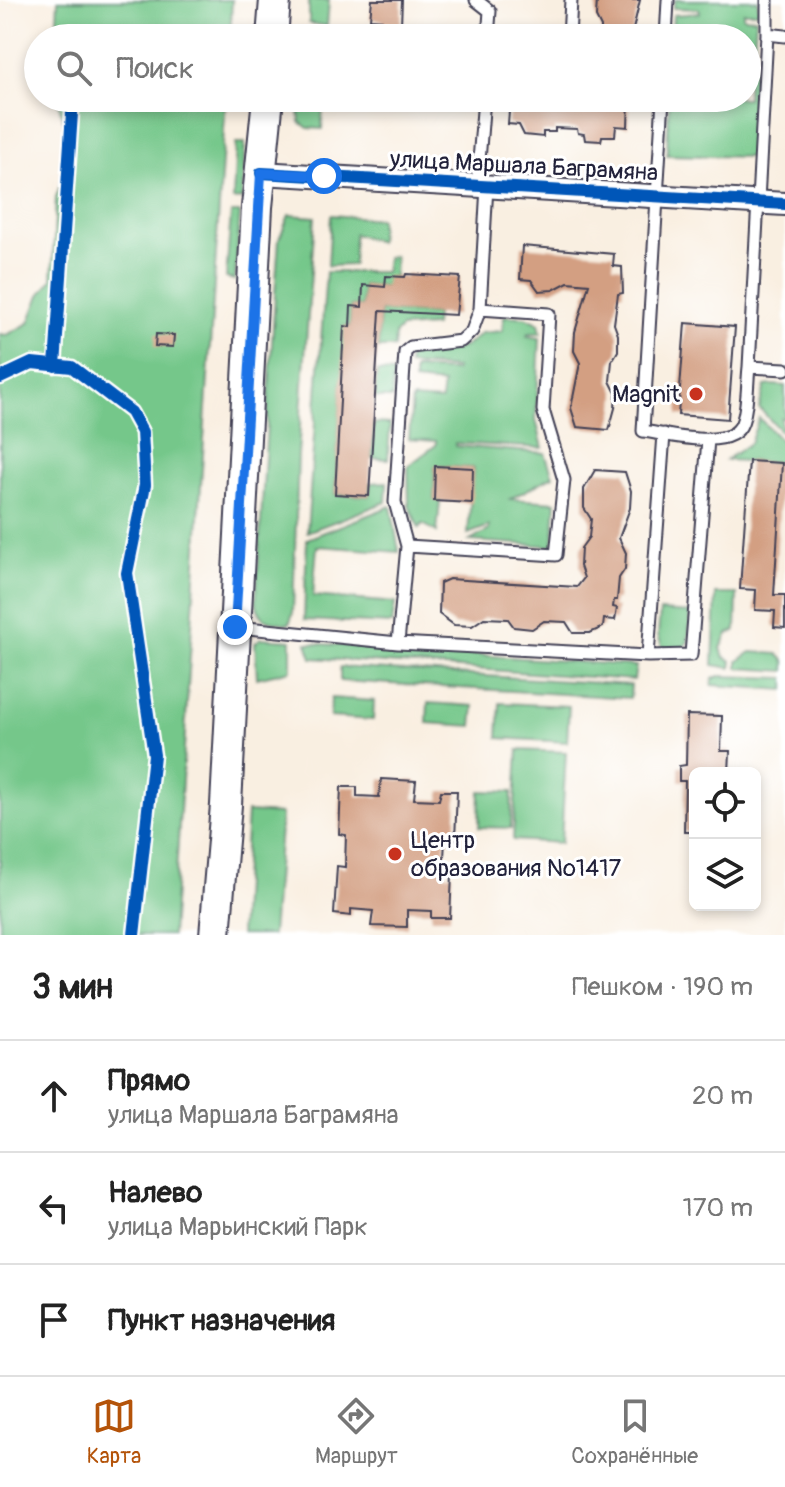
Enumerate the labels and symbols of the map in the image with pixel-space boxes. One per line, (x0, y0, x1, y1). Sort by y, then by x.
street label: улица Маршала Баграмяна (388, 144, 659, 188)
route start (306, 158, 342, 194)
place label: Magnit (612, 380, 680, 409)
marker: Magnit (687, 385, 705, 403)
route end (217, 609, 253, 645)
place label: Центр образования №1417 (411, 826, 622, 883)
marker: Центр образования №1417 (386, 845, 404, 863)

